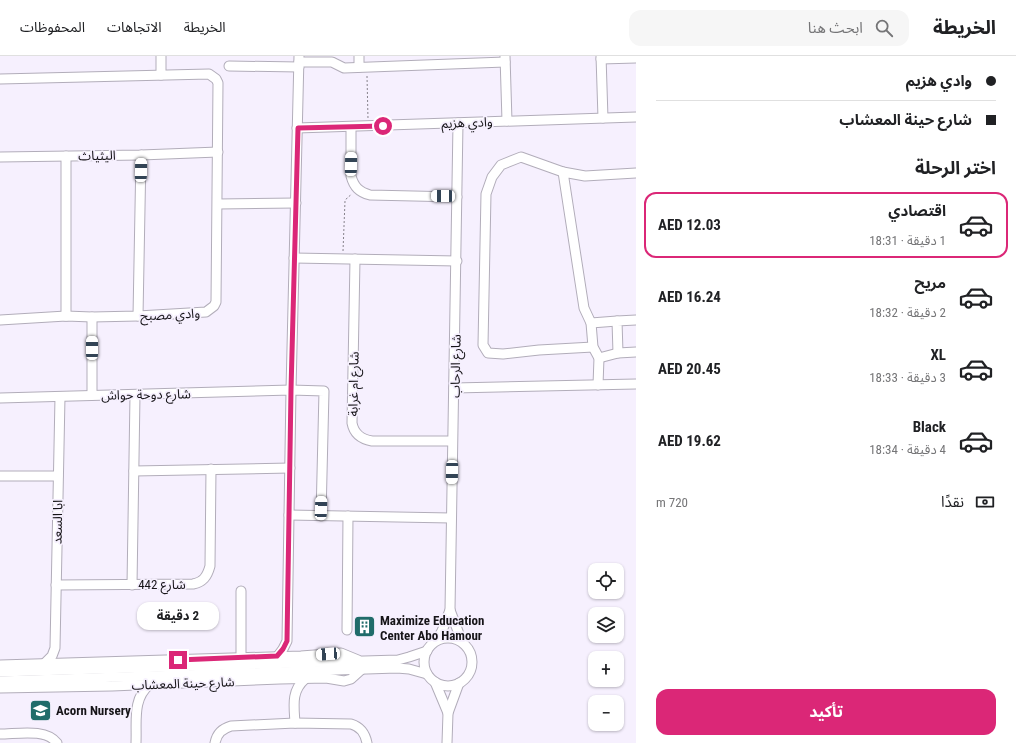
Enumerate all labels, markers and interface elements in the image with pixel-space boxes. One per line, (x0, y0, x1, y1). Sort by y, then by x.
search box (629, 10, 909, 46)
text: الخريطة (933, 16, 996, 39)
icon: search (873, 17, 895, 39)
text: المحفوظات (20, 19, 85, 35)
text: الاتجاهات (107, 19, 162, 35)
text: الخريطة (184, 19, 226, 35)
text: ابحث هنا (808, 19, 863, 37)
text: وادي هزيم (906, 72, 972, 90)
text: شارع حينة المعشاب (839, 111, 972, 129)
street label: وادي هزيم (441, 114, 493, 134)
route start (374, 117, 392, 135)
street label: اليثياث (78, 148, 116, 163)
car (345, 152, 357, 176)
text: اختر الرحلة (915, 157, 996, 178)
car (135, 158, 147, 182)
car (431, 190, 455, 202)
text: اقتصادي (888, 202, 946, 220)
icon: car (958, 207, 994, 243)
text: AED 12.03 (658, 216, 721, 234)
text: 1 دقيقة · 18:31 (869, 233, 946, 248)
text: مريح (914, 274, 946, 292)
icon: car (958, 279, 994, 315)
text: AED 16.24 (658, 288, 721, 306)
street label: وادي مصبح (140, 305, 201, 327)
text: 2 دقيقة · 18:32 (869, 305, 946, 320)
street label: شارع الرحاب (447, 334, 467, 398)
car (86, 336, 98, 360)
text: XL (930, 346, 946, 364)
street label: شارع ام غرابة (345, 351, 365, 417)
icon: car (958, 351, 994, 387)
text: AED 20.45 (658, 360, 721, 378)
text: 3 دقيقة · 18:33 (869, 370, 946, 385)
street label: شارع دوحة حواش (101, 386, 191, 406)
text: Black (913, 418, 946, 436)
icon: car (958, 423, 994, 459)
text: AED 19.62 (658, 432, 721, 450)
text: 4 دقيقة · 18:34 (869, 442, 946, 457)
car (446, 460, 458, 484)
icon: cash (974, 491, 996, 513)
text: نقدًا (941, 493, 964, 511)
text: 720 m (656, 495, 688, 510)
car (315, 496, 327, 520)
street label: ابا السعد (50, 500, 65, 544)
map controls (588, 563, 624, 731)
button: locate (588, 563, 624, 599)
street label: شارع 442 (138, 577, 186, 595)
callout: 2 دقيقة (137, 602, 219, 630)
button: layers (588, 607, 624, 643)
text: 2 دقيقة (157, 608, 199, 623)
place label: Maximize Education Center Abo Hamour (380, 613, 484, 643)
building icon: Maximize Education Center Abo Hamour (352, 614, 378, 640)
car (316, 647, 340, 661)
route end (169, 651, 187, 669)
button: + (588, 651, 624, 687)
street label: شارع حينة المعشاب (131, 674, 235, 696)
button: تأكيد (656, 689, 996, 735)
button: − (588, 695, 624, 731)
school or university icon: Acorn Nursery (28, 697, 54, 723)
place label: Acorn Nursery (56, 703, 131, 718)

